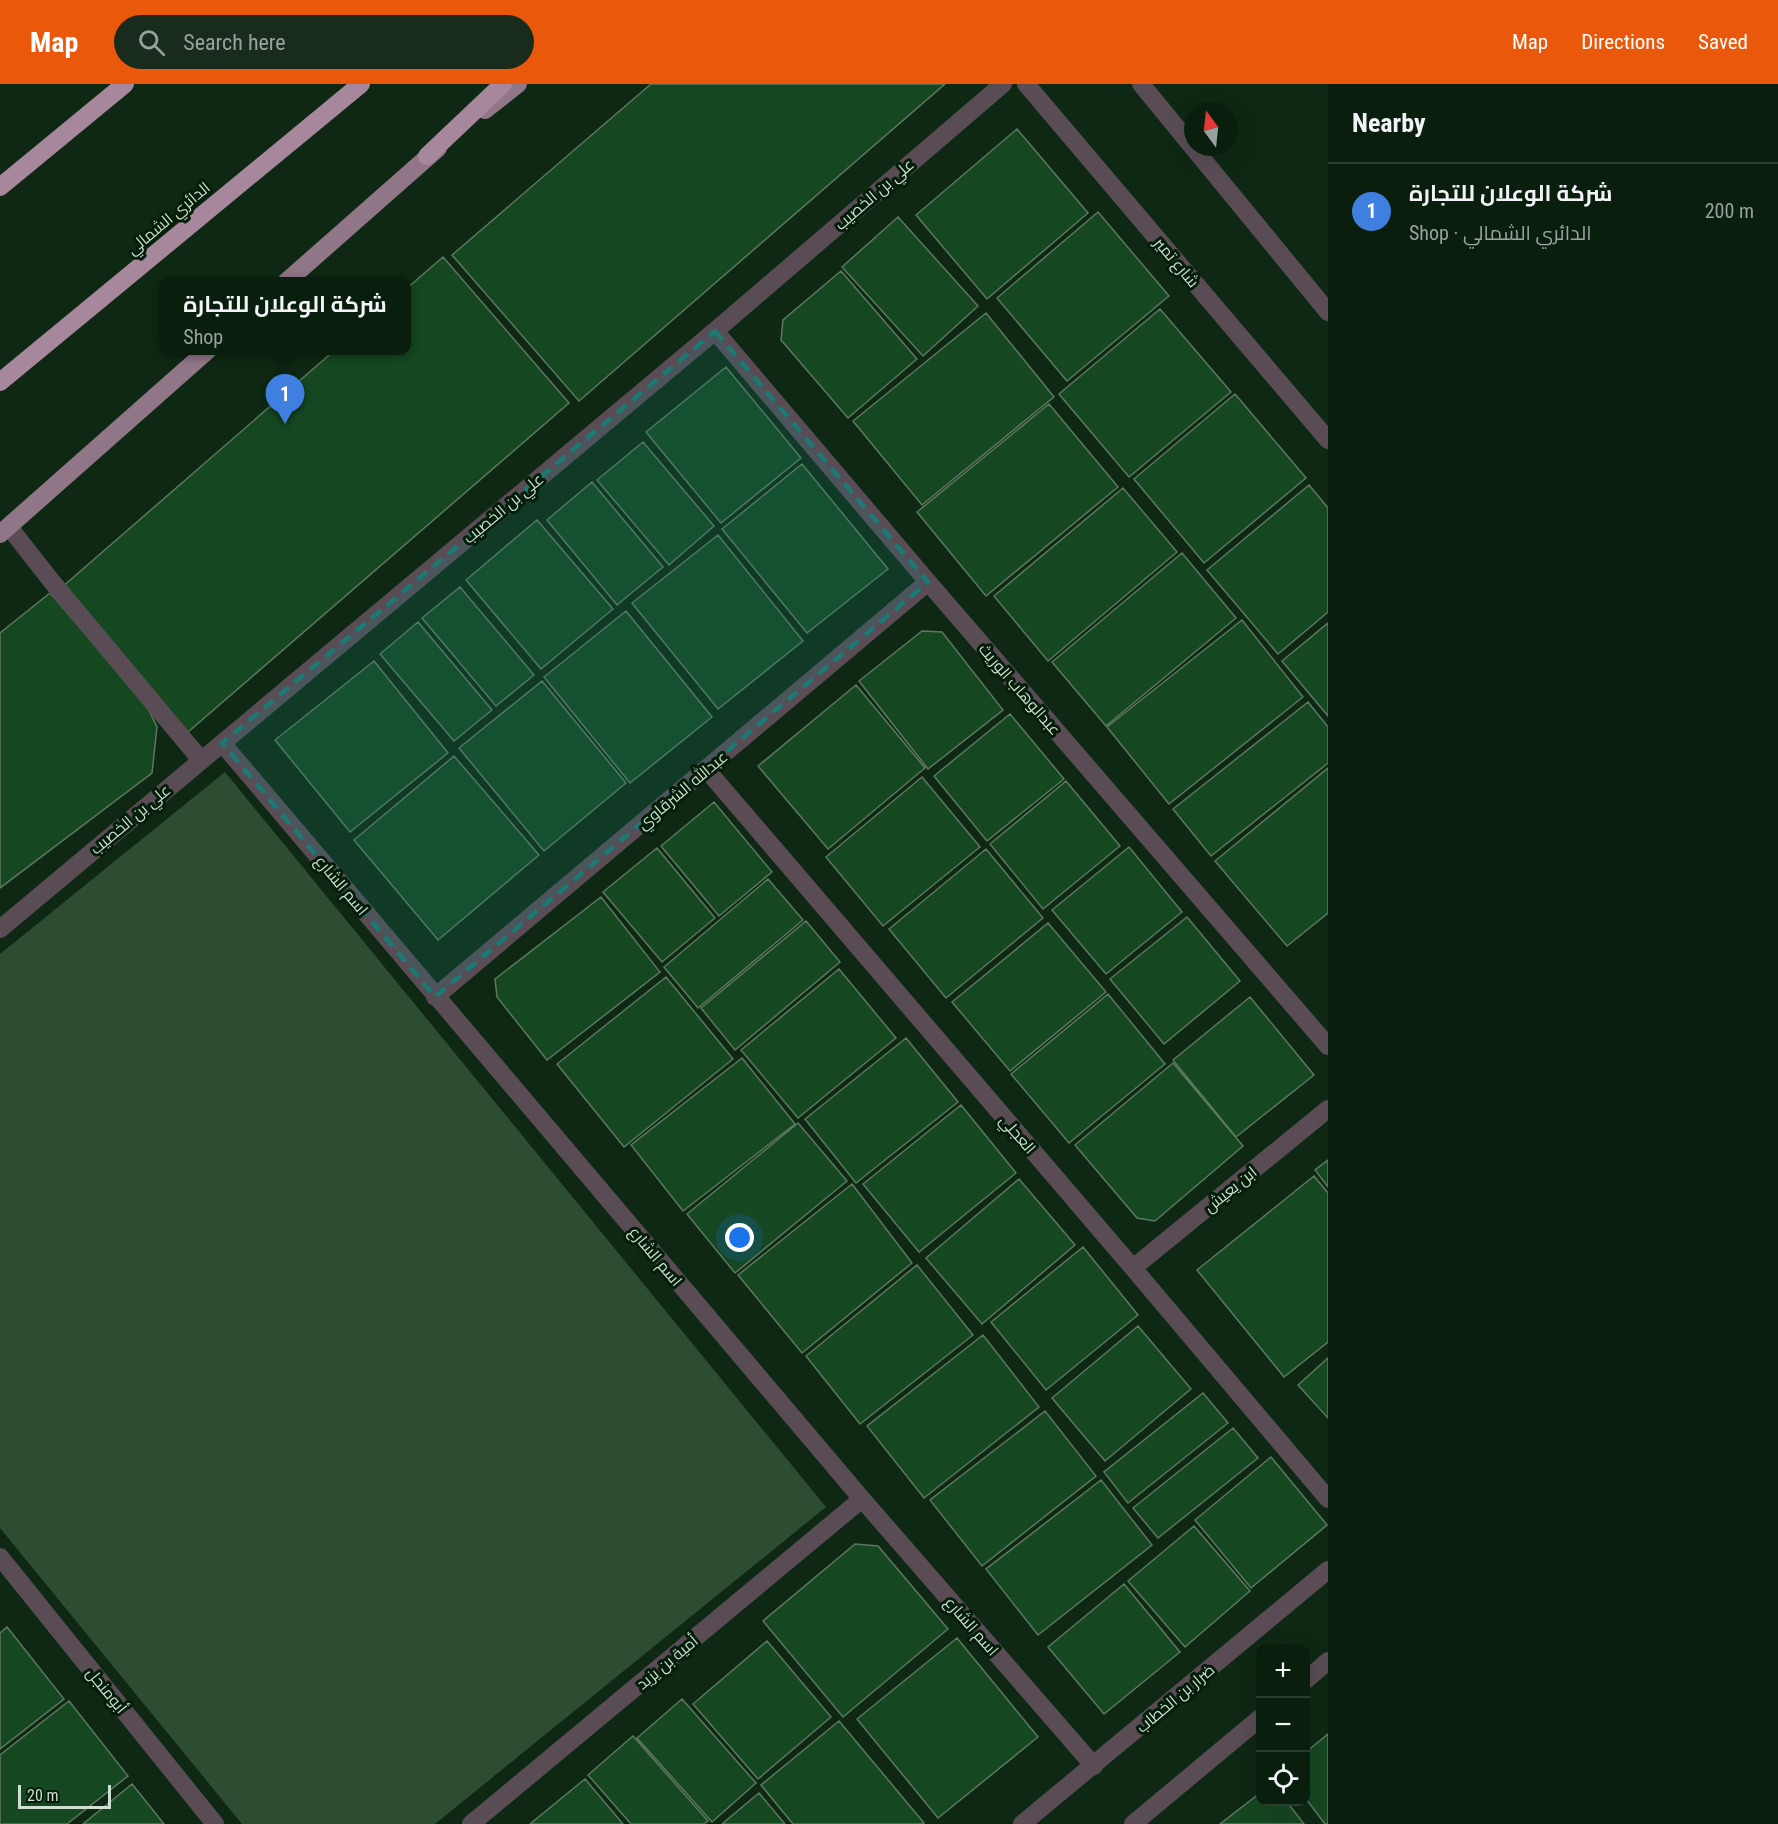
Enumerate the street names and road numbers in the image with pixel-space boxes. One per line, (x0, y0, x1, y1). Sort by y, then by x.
street label: علي بن الخصيب (831, 155, 921, 237)
street label: الدائري الشمالي (123, 178, 216, 262)
street label: شارع تمير (1148, 233, 1203, 292)
street label: علي بن الخصيب (459, 469, 550, 551)
street label: عبدالوهاب الوريث (975, 640, 1065, 739)
street label: عبدالله الشرقاوي (633, 746, 734, 837)
street label: علي بن الخصيب (86, 780, 177, 862)
street label: اسم الشارع (310, 852, 372, 920)
street label: العجلي (993, 1111, 1040, 1160)
street label: ابن يعيش (1200, 1162, 1261, 1217)
street label: اسم الشارع (624, 1223, 686, 1291)
street label: اسم الشارع (939, 1593, 1002, 1661)
street label: أمية بن يزيد (633, 1631, 703, 1694)
street label: ضرار بن الخطاب (1132, 1660, 1219, 1737)
street label: أبومنجل (82, 1663, 131, 1718)

